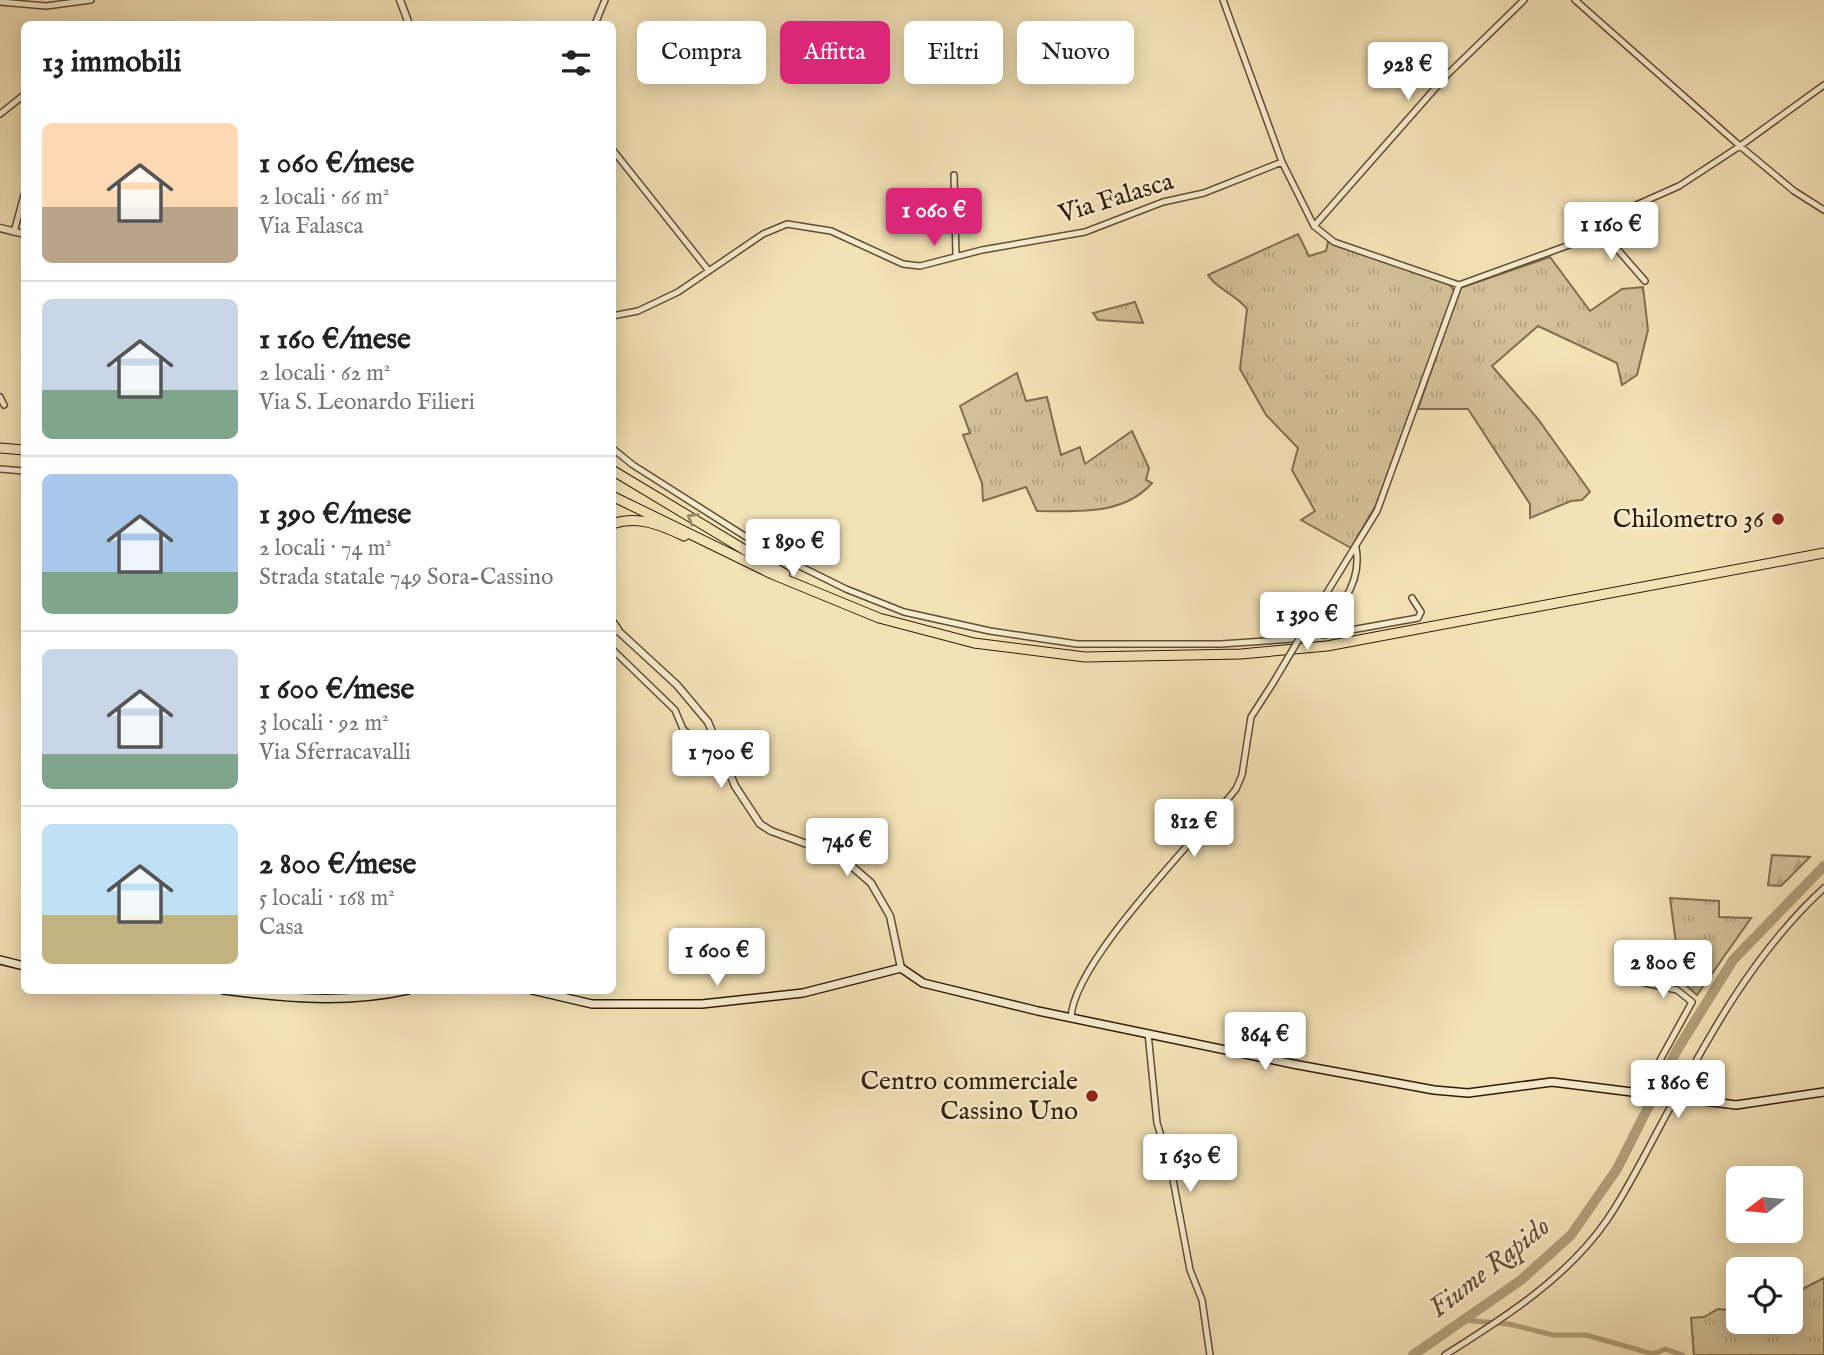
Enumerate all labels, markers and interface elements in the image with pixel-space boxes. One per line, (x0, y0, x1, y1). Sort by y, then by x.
chip: Compra (637, 21, 766, 84)
chip: Affitta (780, 21, 890, 84)
chip: Filtri (904, 21, 1003, 84)
chip: Nuovo (1017, 21, 1134, 84)
pin: 928 € (1359, 42, 1457, 102)
text: 13 immobili (42, 44, 182, 82)
icon: filters (557, 44, 595, 82)
text: 928 € (1384, 50, 1432, 79)
text: 1 060 €/mese (259, 145, 414, 183)
icon: home (98, 151, 182, 235)
street label: Via Falasca (1054, 165, 1178, 231)
text: 2 locali · 66 m² (259, 183, 389, 212)
pin: 1 060 € (869, 188, 999, 248)
text: 1 060 € (902, 196, 966, 225)
pin: 1 160 € (1546, 202, 1676, 262)
text: 1 160 € (1580, 210, 1642, 239)
text: Via Falasca (259, 212, 364, 241)
text: 1 160 €/mese (259, 321, 411, 359)
icon: home (98, 327, 182, 411)
text: 2 locali · 62 m² (259, 359, 390, 388)
text: Via S. Leonardo Filieri (259, 388, 475, 417)
text: 1 390 €/mese (259, 496, 411, 534)
icon: home (98, 502, 182, 586)
place label: Chilometro 36 (1613, 503, 1765, 536)
marker: Chilometro 36 (1770, 511, 1786, 527)
one-way arrow (686, 513, 699, 526)
pin: 1 890 € (728, 520, 858, 579)
text: 1 890 € (762, 527, 824, 556)
text: 2 locali · 74 m² (259, 534, 392, 563)
text: Strada statale 749 Sora-Cassino (259, 563, 553, 592)
pin: 1 390 € (1242, 592, 1372, 652)
text: 1 390 € (1276, 600, 1338, 629)
text: 1 600 €/mese (259, 671, 414, 709)
icon: home (98, 677, 182, 761)
text: 3 locali · 92 m² (259, 709, 389, 738)
pin: 1 700 € (656, 730, 786, 790)
text: Via Sferracavalli (259, 738, 411, 767)
text: 1 700 € (688, 738, 754, 767)
pin: 812 € (1145, 800, 1243, 859)
text: 812 € (1171, 807, 1217, 836)
pin: 746 € (798, 818, 896, 878)
text: 746 € (822, 826, 872, 855)
text: 2 800 €/mese (259, 846, 416, 884)
icon: home (98, 852, 182, 936)
text: 5 locali · 168 m² (259, 884, 395, 913)
text: Casa (259, 913, 303, 942)
pin: 1 600 € (652, 928, 782, 988)
text: 1 600 € (685, 936, 749, 965)
pin: 2 800 € (1598, 940, 1728, 1000)
text: 2 800 € (1630, 948, 1696, 977)
pin: 864 € (1216, 1012, 1314, 1072)
text: 864 € (1241, 1020, 1289, 1049)
pin: 1 860 € (1613, 1060, 1743, 1120)
place label: Centro commerciale Cassino Uno (861, 1065, 1078, 1128)
text: 1 860 € (1647, 1068, 1709, 1097)
marker: Centro commerciale Cassino Uno (1084, 1088, 1100, 1104)
pin: 1 630 € (1125, 1134, 1255, 1194)
text: 1 630 € (1159, 1142, 1221, 1171)
north arrow (1726, 1166, 1802, 1242)
map controls (1726, 1166, 1803, 1334)
water label: Fiume Rapido (1422, 1210, 1558, 1326)
button: locate (1726, 1257, 1803, 1334)

